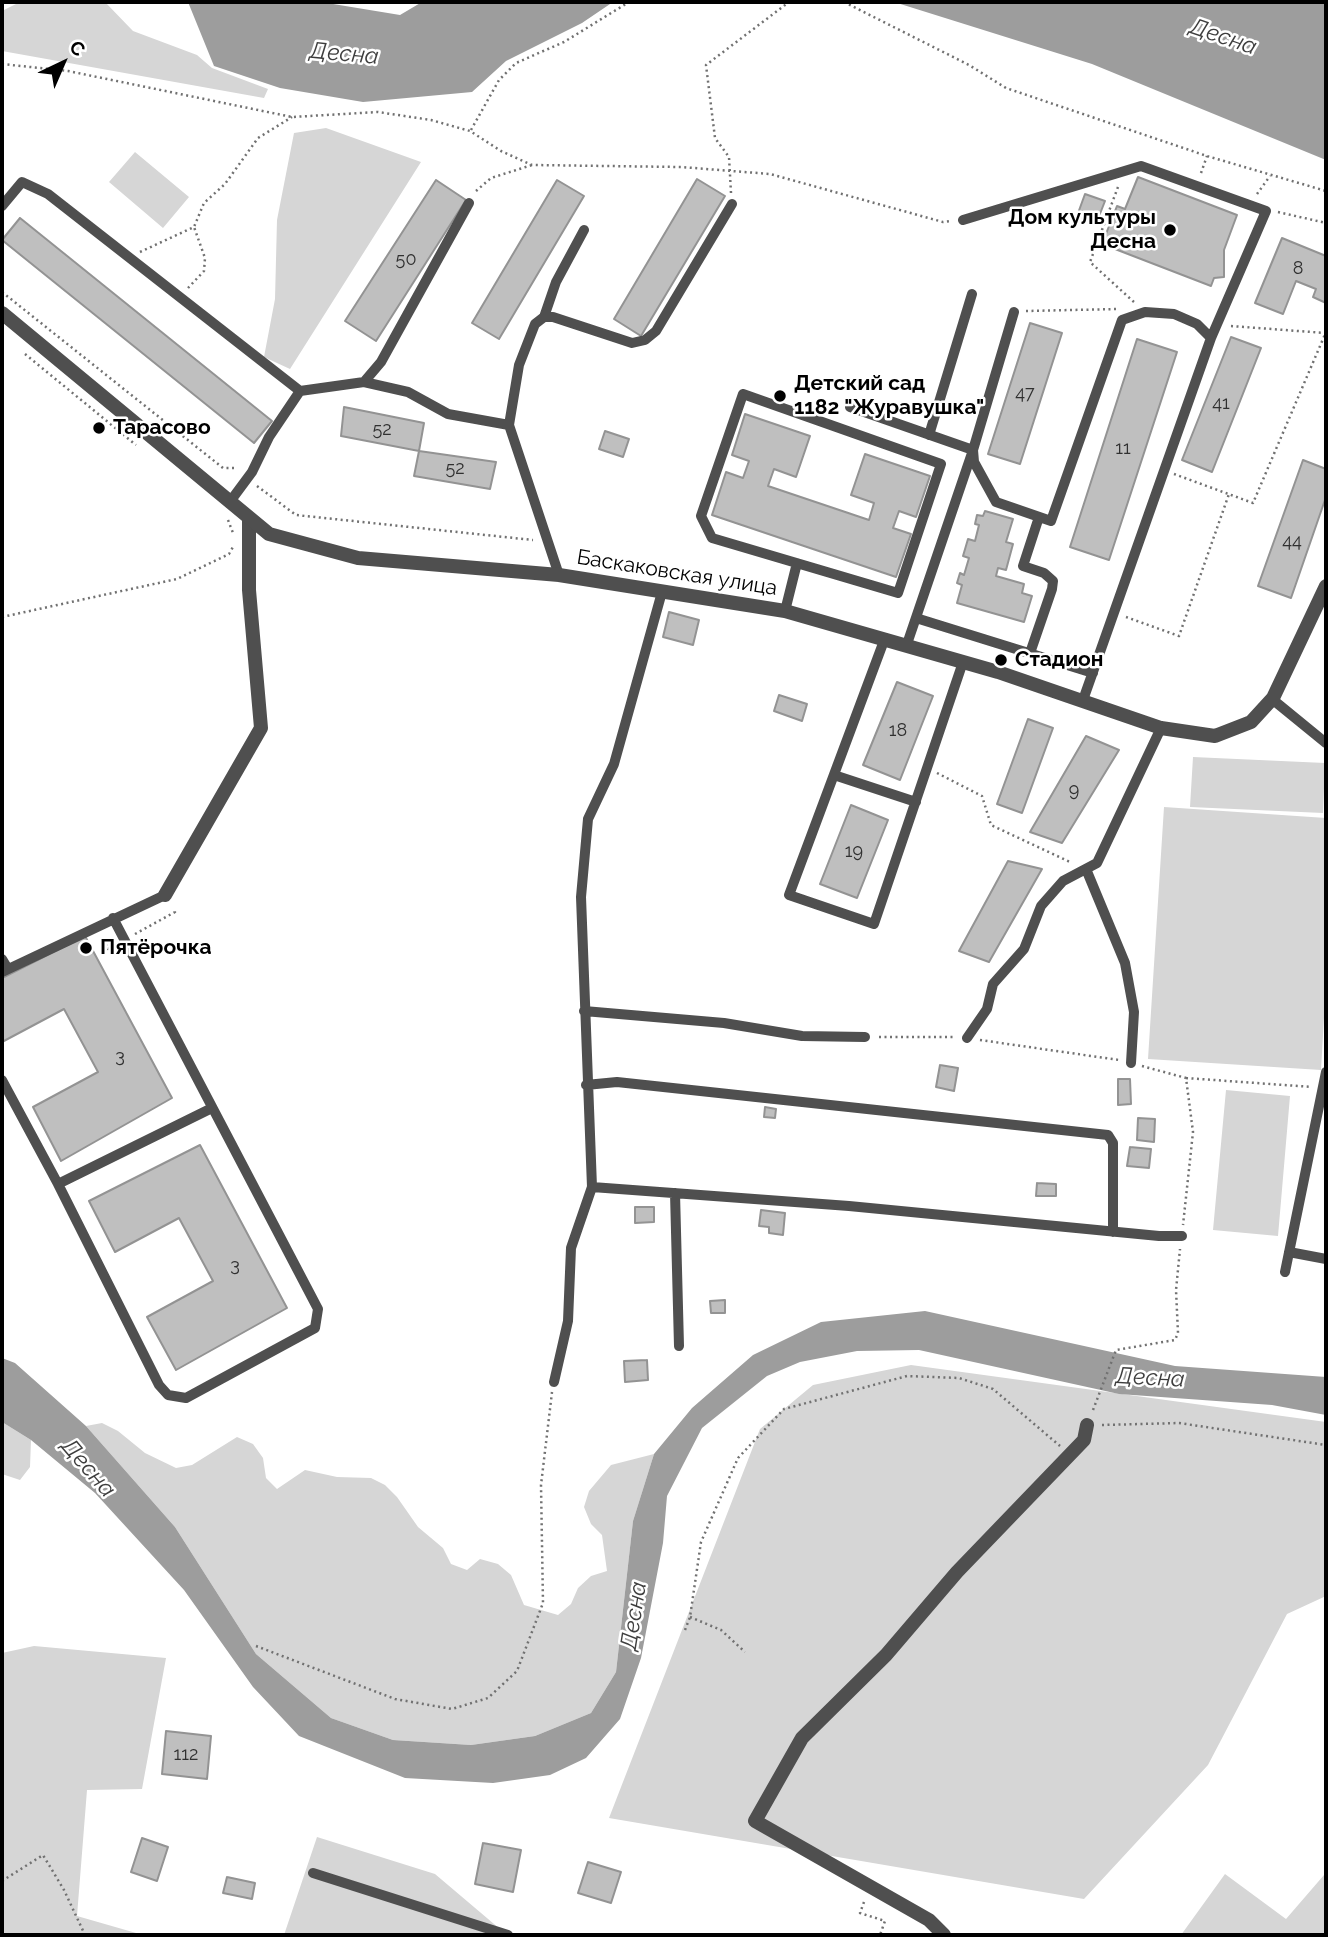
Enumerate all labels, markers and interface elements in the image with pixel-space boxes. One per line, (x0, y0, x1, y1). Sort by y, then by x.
water label: Десна (1186, 13, 1260, 61)
north arrow (28, 28, 98, 98)
text: С (65, 35, 90, 60)
water label: Десна (308, 37, 380, 71)
place label: Дом культуры Десна (1008, 205, 1156, 255)
marker: Дом культуры Десна (1162, 222, 1178, 238)
house number: 50 (396, 249, 416, 271)
house number: 8 (1293, 258, 1303, 280)
place label: Детский сад 1182 "Журавушка" (794, 371, 984, 421)
house number: 47 (1015, 383, 1035, 405)
marker: Детский сад 1182 "Журавушка" (772, 388, 788, 404)
house number: 41 (1212, 393, 1230, 415)
place label: Тарасово (113, 415, 211, 441)
house number: 52 (372, 419, 392, 441)
marker: Тарасово (91, 420, 107, 436)
house number: 11 (1115, 438, 1131, 460)
house number: 52 (445, 458, 465, 480)
house number: 44 (1282, 531, 1302, 553)
street label: Баскаковская улица (575, 545, 779, 601)
place label: Стадион (1015, 647, 1103, 673)
marker: Стадион (993, 652, 1009, 668)
house number: 18 (889, 720, 907, 742)
house number: 9 (1069, 780, 1079, 802)
house number: 19 (845, 841, 863, 863)
place label: Пятёрочка (100, 935, 212, 961)
marker: Пятёрочка (78, 940, 94, 956)
house number: 3 (115, 1046, 125, 1068)
house number: 3 (230, 1255, 240, 1277)
water label: Десна (1115, 1362, 1185, 1394)
water label: Десна (55, 1433, 121, 1503)
water label: Десна (615, 1580, 653, 1652)
house number: 112 (174, 1744, 198, 1766)

